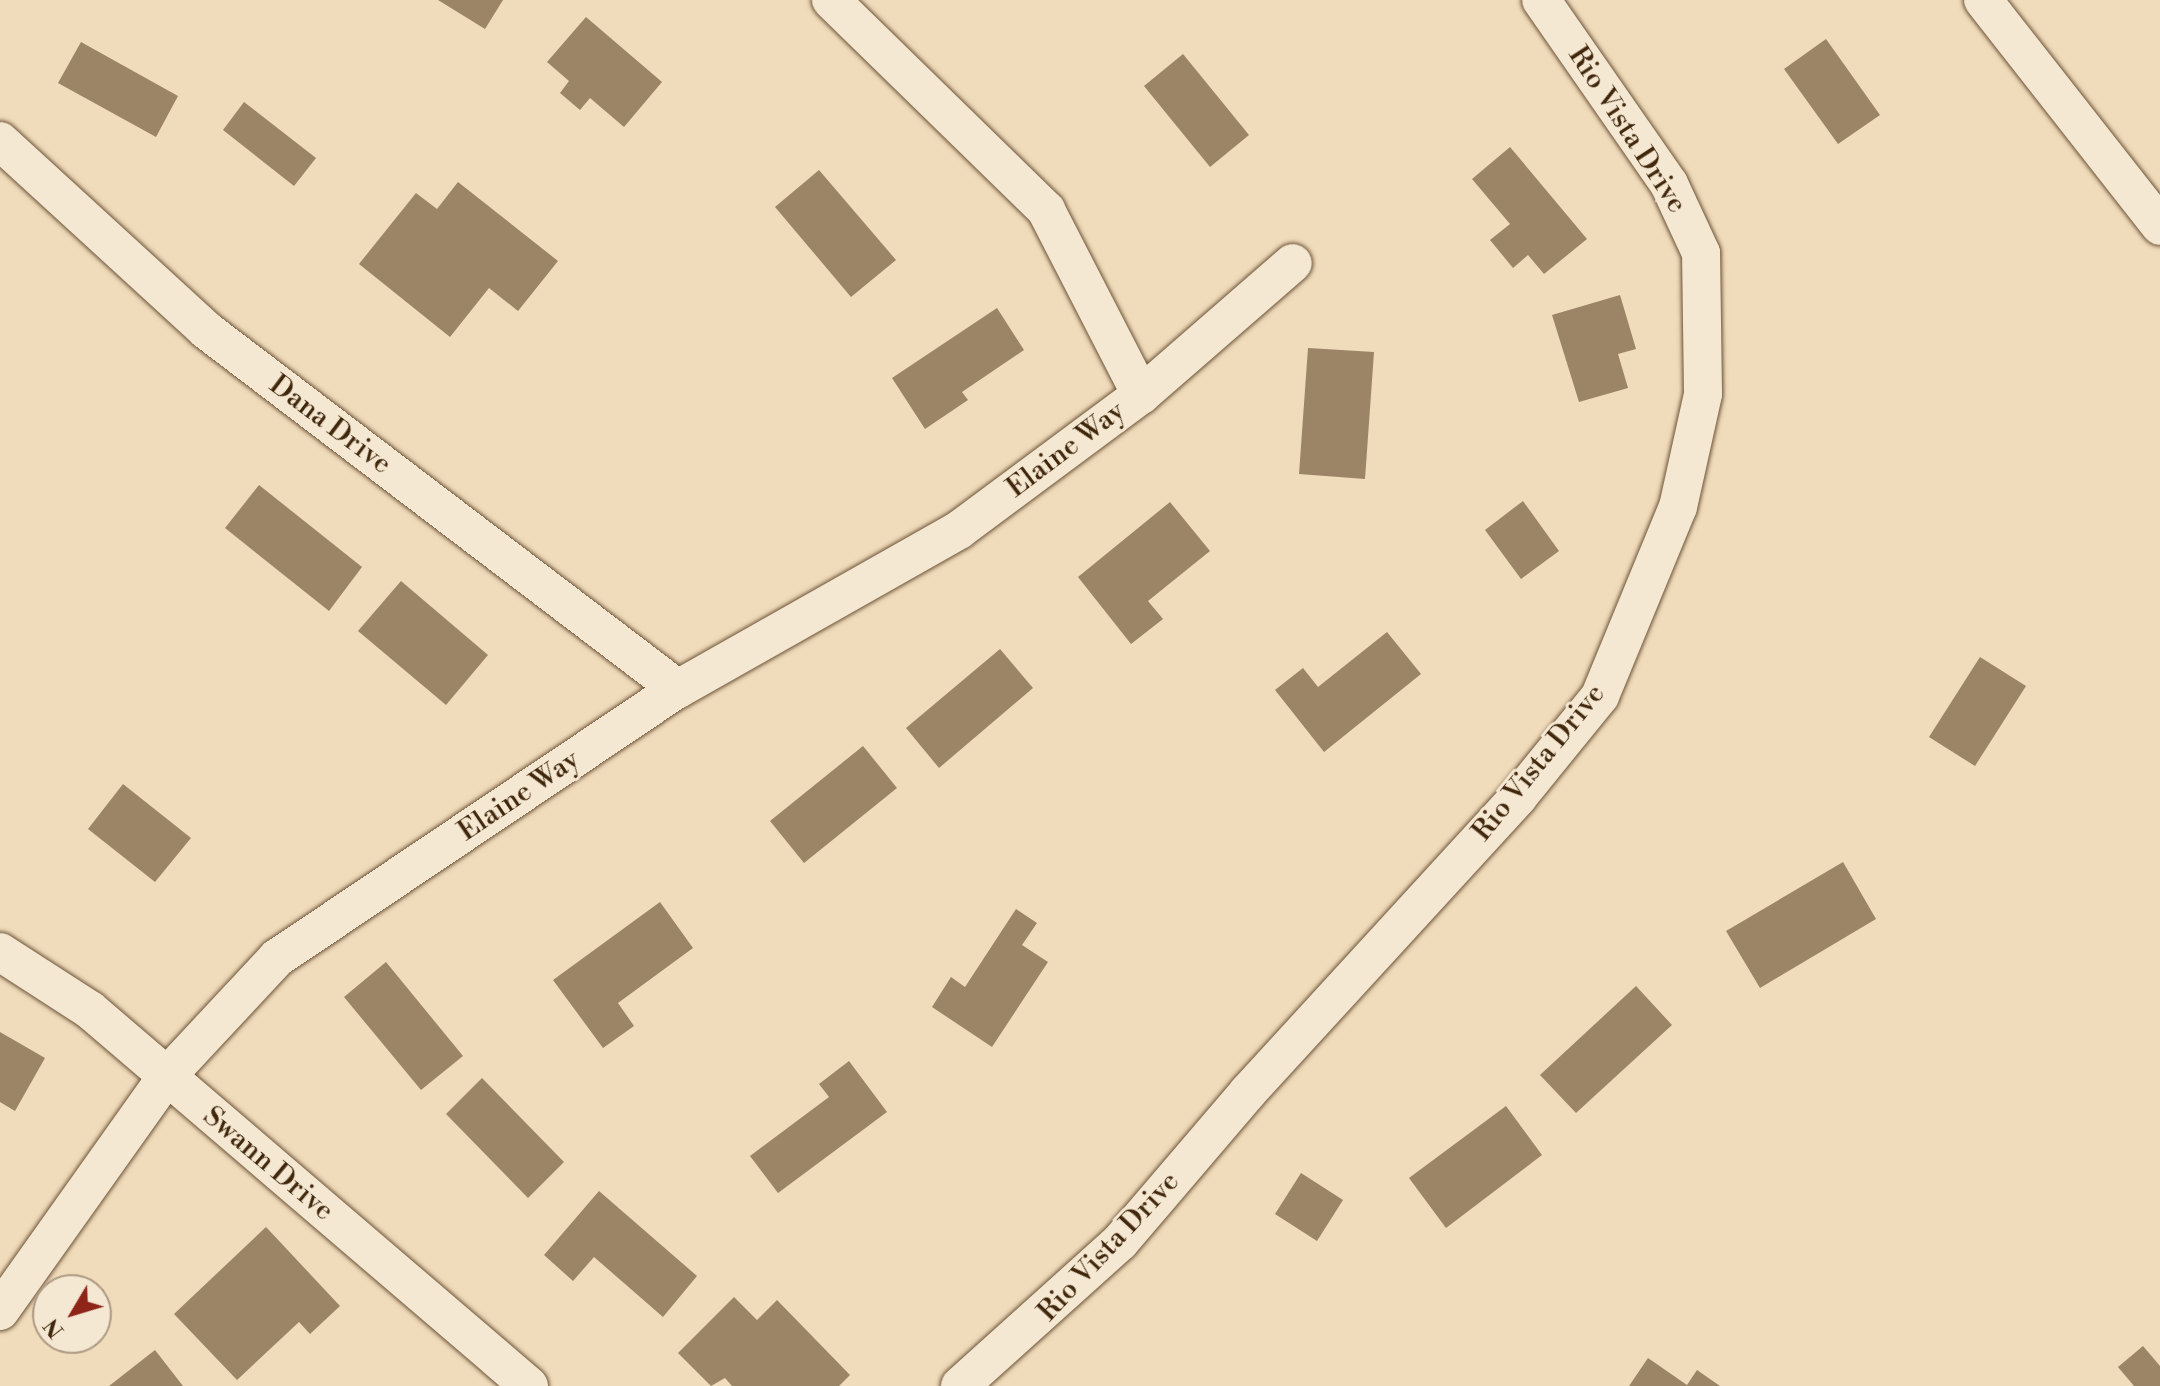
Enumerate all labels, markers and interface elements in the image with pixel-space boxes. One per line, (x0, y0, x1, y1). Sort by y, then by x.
street label: Rio Vista Drive (1561, 40, 1693, 220)
street label: Dana Drive (262, 368, 398, 482)
street label: Elaine Way (1000, 395, 1132, 505)
street label: Rio Vista Drive (1466, 678, 1612, 848)
street label: Elaine Way (452, 743, 586, 849)
street label: Swann Drive (196, 1100, 340, 1228)
street label: Rio Vista Drive (1031, 1165, 1187, 1329)
north arrow (32, 1274, 112, 1354)
text: N (38, 1313, 70, 1343)

